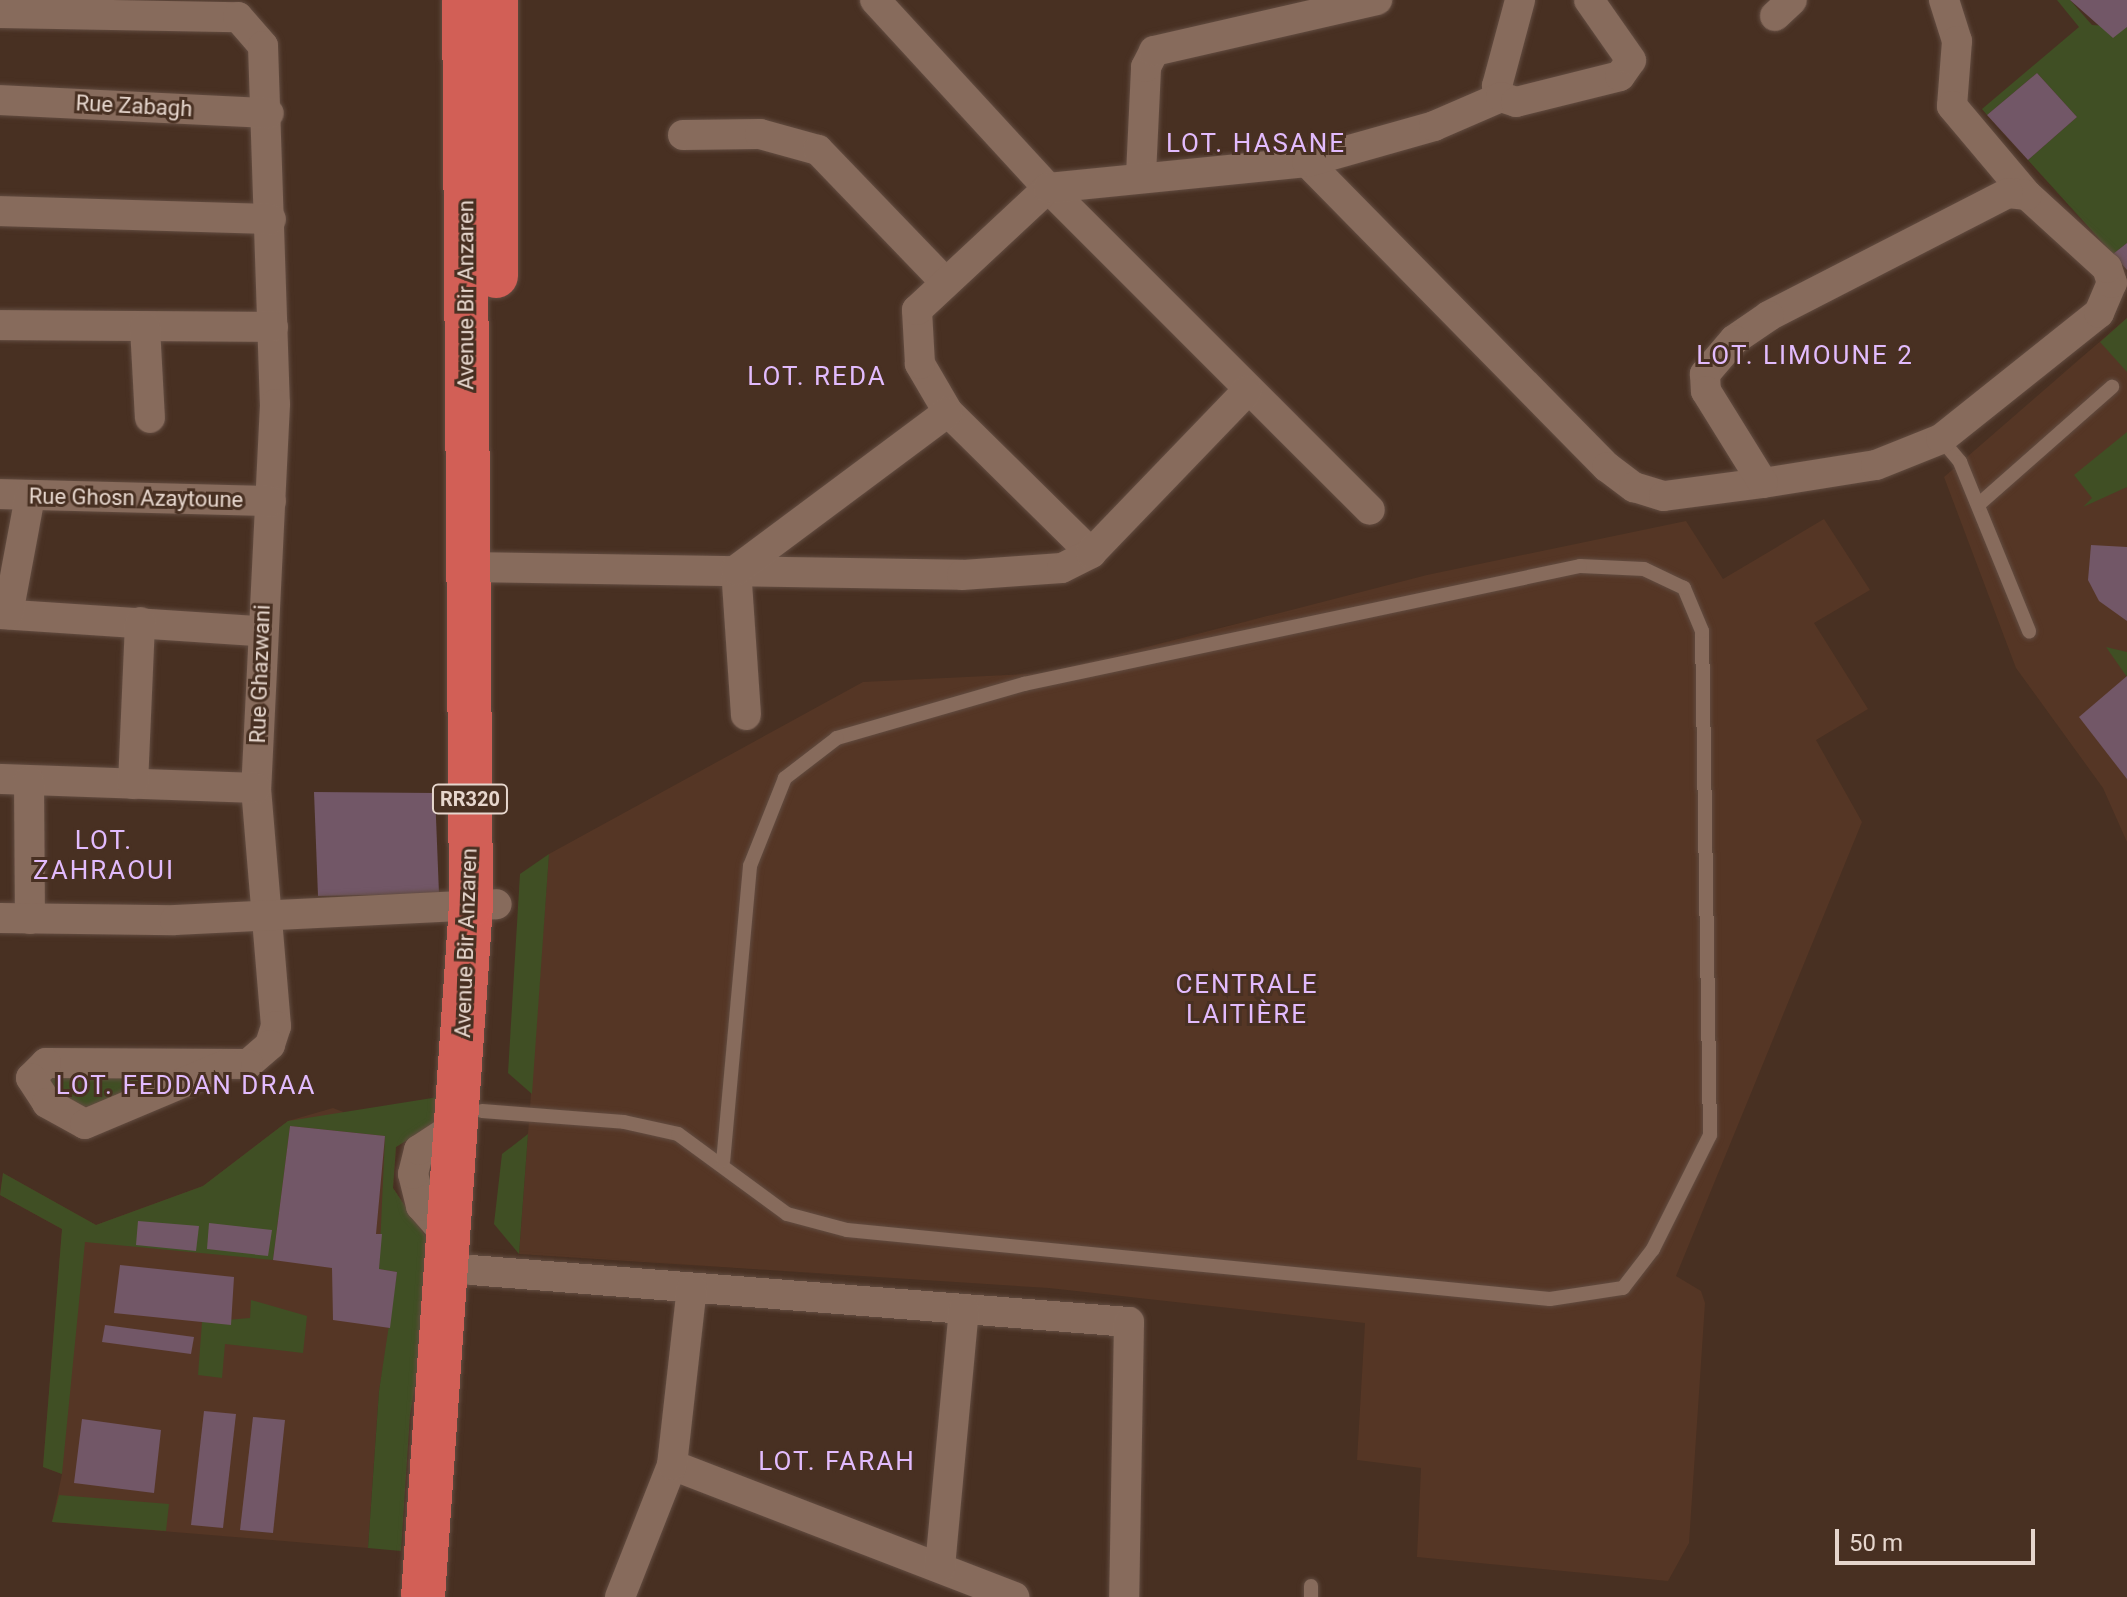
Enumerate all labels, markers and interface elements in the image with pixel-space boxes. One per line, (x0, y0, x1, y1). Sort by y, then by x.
street label: Rue Zabagh (75, 90, 193, 122)
district label: LOT. HASANE (1166, 128, 1346, 160)
street label: Avenue Bir Anzaren (453, 200, 479, 390)
district label: LOT. LIMOUNE 2 (1696, 340, 1914, 372)
district label: LOT. REDA (747, 361, 887, 393)
street label: Rue Ghosn Azaytoune (29, 483, 243, 513)
street label: Rue Ghazwani (244, 604, 276, 744)
road number: RR320 (430, 783, 510, 815)
district label: LOT. ZAHRAOUI (33, 825, 175, 886)
street label: Avenue Bir Anzaren (449, 848, 483, 1038)
district label: CENTRALE LAITIÈRE (1175, 969, 1319, 1030)
district label: LOT. FEDDAN DRAA (56, 1070, 316, 1102)
district label: LOT. FARAH (758, 1446, 916, 1478)
scale bar (1839, 1513, 2039, 1563)
text: 50 m (1849, 1529, 1903, 1557)

